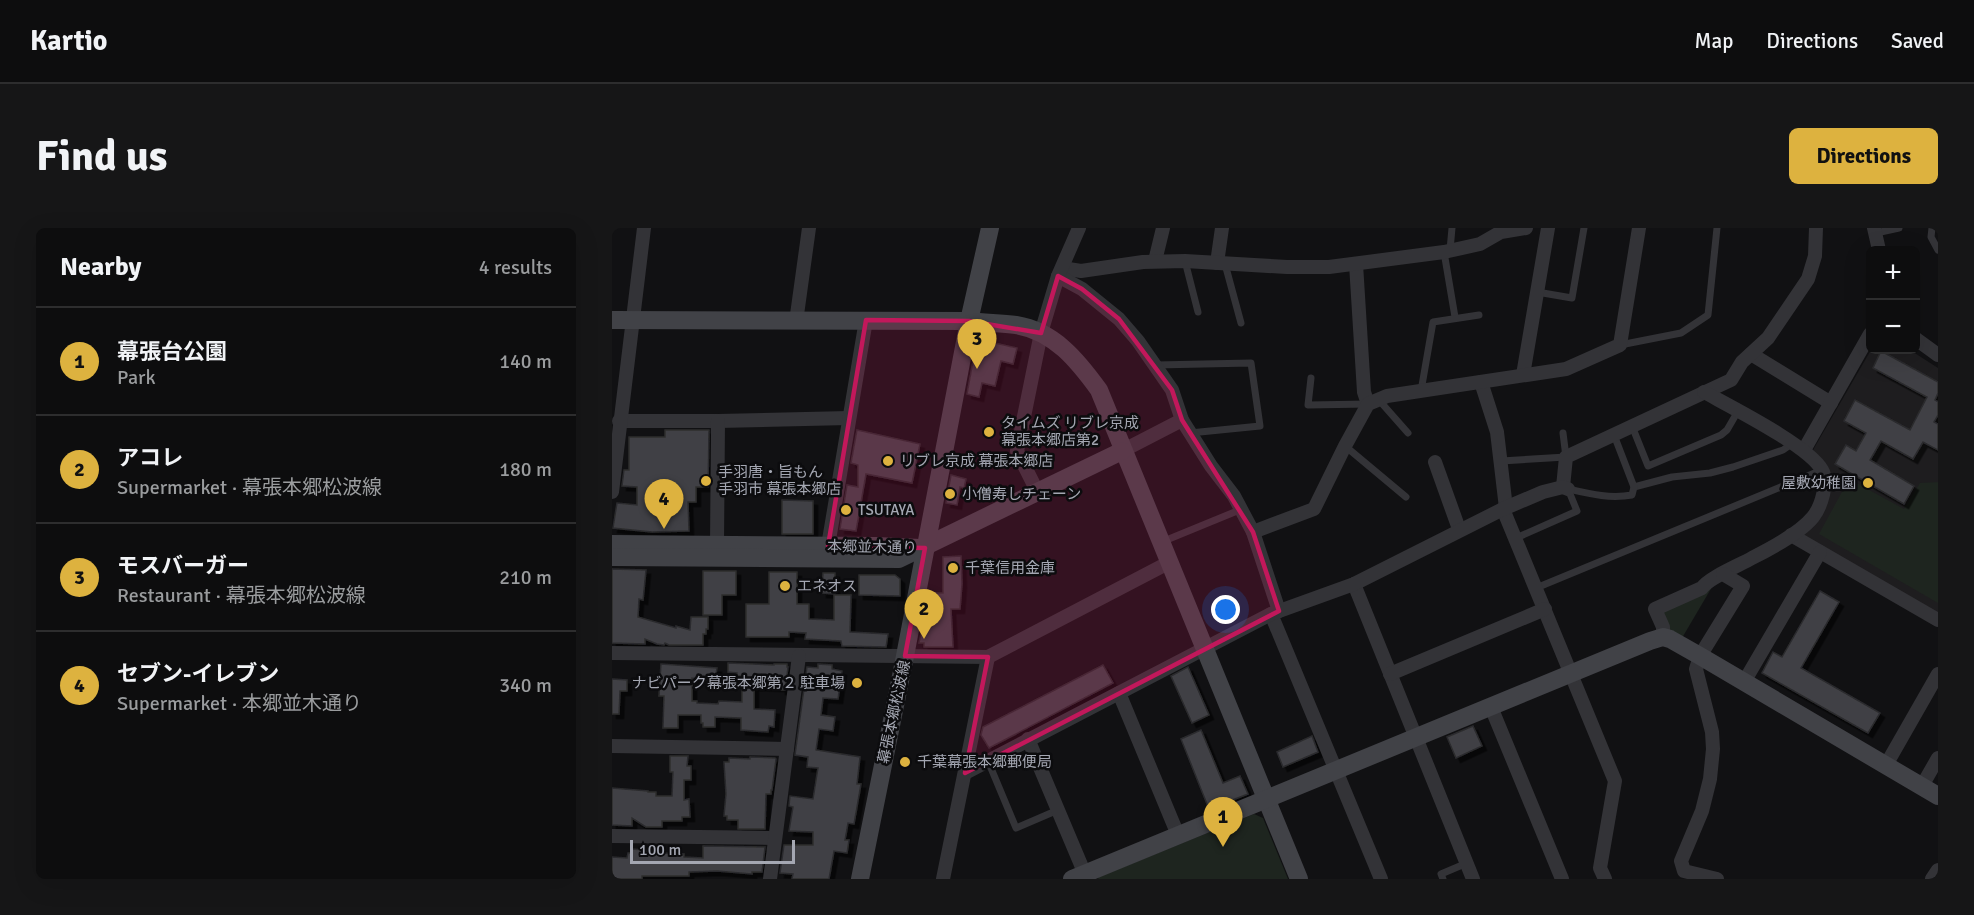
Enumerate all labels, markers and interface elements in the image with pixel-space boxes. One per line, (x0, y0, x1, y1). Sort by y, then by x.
text: Kartio (30, 24, 107, 58)
text: Map (1695, 28, 1733, 54)
text: Directions (1766, 28, 1858, 54)
text: Saved (1891, 28, 1944, 54)
button: Directions (1789, 128, 1938, 184)
text: Find us (36, 131, 167, 182)
map controls (1866, 246, 1920, 354)
button: + (1866, 246, 1920, 300)
text: Nearby (60, 251, 141, 283)
text: 4 results (479, 255, 552, 280)
button: − (1866, 300, 1920, 354)
pin: 3 (958, 320, 997, 369)
text: 幕張台公園 (117, 338, 227, 365)
text: 1 (74, 349, 85, 374)
text: 140 m (499, 349, 552, 374)
text: Park (117, 365, 155, 390)
place label: タイムズ リブレ京成 幕張本郷店第2 (1001, 414, 1139, 449)
marker: タイムズ リブレ京成 幕張本郷店第2 (982, 425, 996, 439)
text: アコレ (117, 444, 183, 471)
place label: リブレ京成 幕張本郷店 (900, 452, 1053, 470)
marker: リブレ京成 幕張本郷店 (881, 454, 895, 468)
text: 2 (74, 457, 85, 482)
text: 180 m (499, 457, 552, 482)
place label: 手羽唐・旨もん 手羽市 幕張本郷店 (718, 463, 841, 498)
marker: 手羽唐・旨もん 手羽市 幕張本郷店 (699, 474, 713, 488)
place label: 屋敷幼稚園 (1781, 474, 1856, 492)
text: Supermarket · 幕張本郷松波線 (117, 475, 382, 500)
marker: 屋敷幼稚園 (1861, 476, 1875, 490)
pin: 4 (644, 480, 684, 529)
place label: 小僧寿しチェーン (962, 485, 1081, 503)
marker: 小僧寿しチェーン (943, 487, 957, 501)
place label: TSUTAYA (858, 501, 915, 519)
marker: TSUTAYA (839, 503, 853, 517)
street label: 本郷並木通り (827, 537, 917, 557)
text: モスバーガー (117, 552, 249, 579)
place label: 千葉信用金庫 (965, 559, 1055, 577)
marker: 千葉信用金庫 (946, 561, 960, 575)
text: 3 (74, 565, 85, 590)
text: 210 m (499, 565, 552, 590)
place label: エネオス (797, 577, 857, 595)
marker: エネオス (778, 579, 792, 593)
text: Restaurant · 幕張本郷松波線 (117, 583, 366, 608)
pin: 2 (904, 590, 944, 639)
your location (1211, 595, 1240, 624)
street label: 幕張本郷松波線 (874, 659, 914, 765)
text: セブン-イレブン (117, 660, 279, 687)
text: 4 (74, 673, 85, 698)
text: 340 m (499, 673, 552, 698)
place label: ナビパーク幕張本郷第２ 駐車場 (632, 674, 845, 692)
marker: ナビパーク幕張本郷第２ 駐車場 (850, 676, 864, 690)
text: Supermarket · 本郷並木通り (117, 691, 362, 716)
place label: 千葉幕張本郷郵便局 (917, 753, 1052, 771)
marker: 千葉幕張本郷郵便局 (898, 755, 912, 769)
pin: 1 (1204, 798, 1242, 847)
scale bar (630, 837, 795, 864)
text: 100 m (639, 840, 681, 860)

